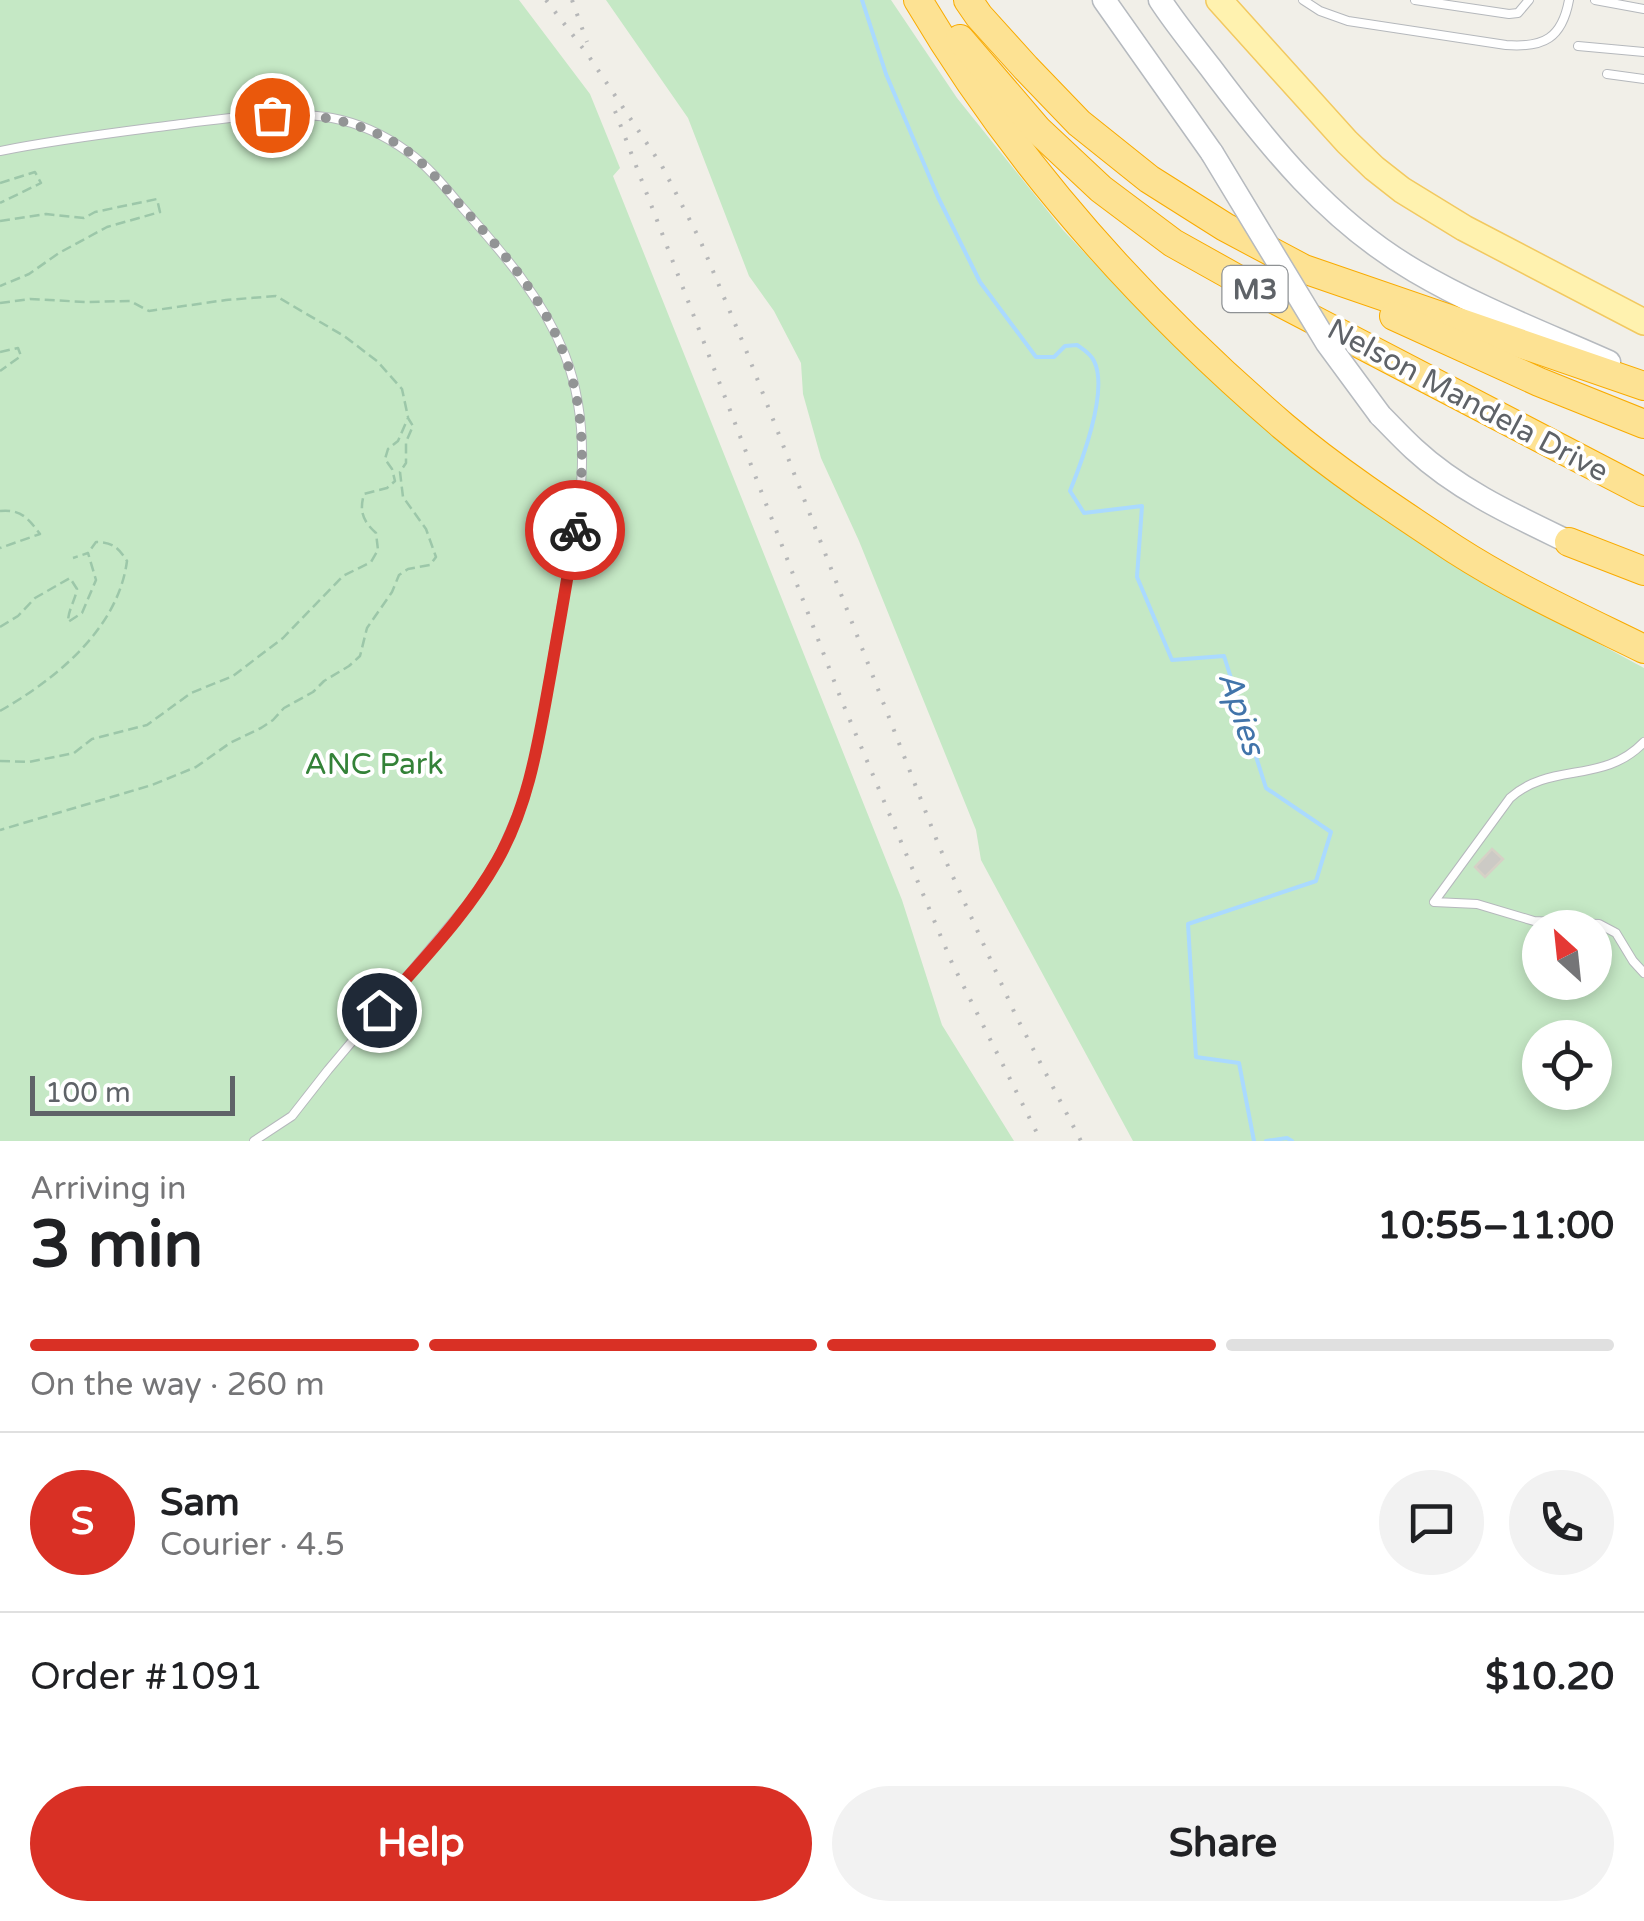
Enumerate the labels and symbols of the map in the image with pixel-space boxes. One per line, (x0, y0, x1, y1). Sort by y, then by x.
pin (230, 73, 315, 158)
road number: M3 (1222, 266, 1288, 312)
street label: Nelson Mandela Drive (1321, 311, 1615, 490)
courier (525, 480, 625, 580)
water label: Apies (1210, 667, 1273, 762)
park label: ANC Park (304, 746, 444, 783)
north arrow (1522, 910, 1612, 1000)
pin (337, 968, 422, 1053)
scale bar (30, 1071, 235, 1116)

